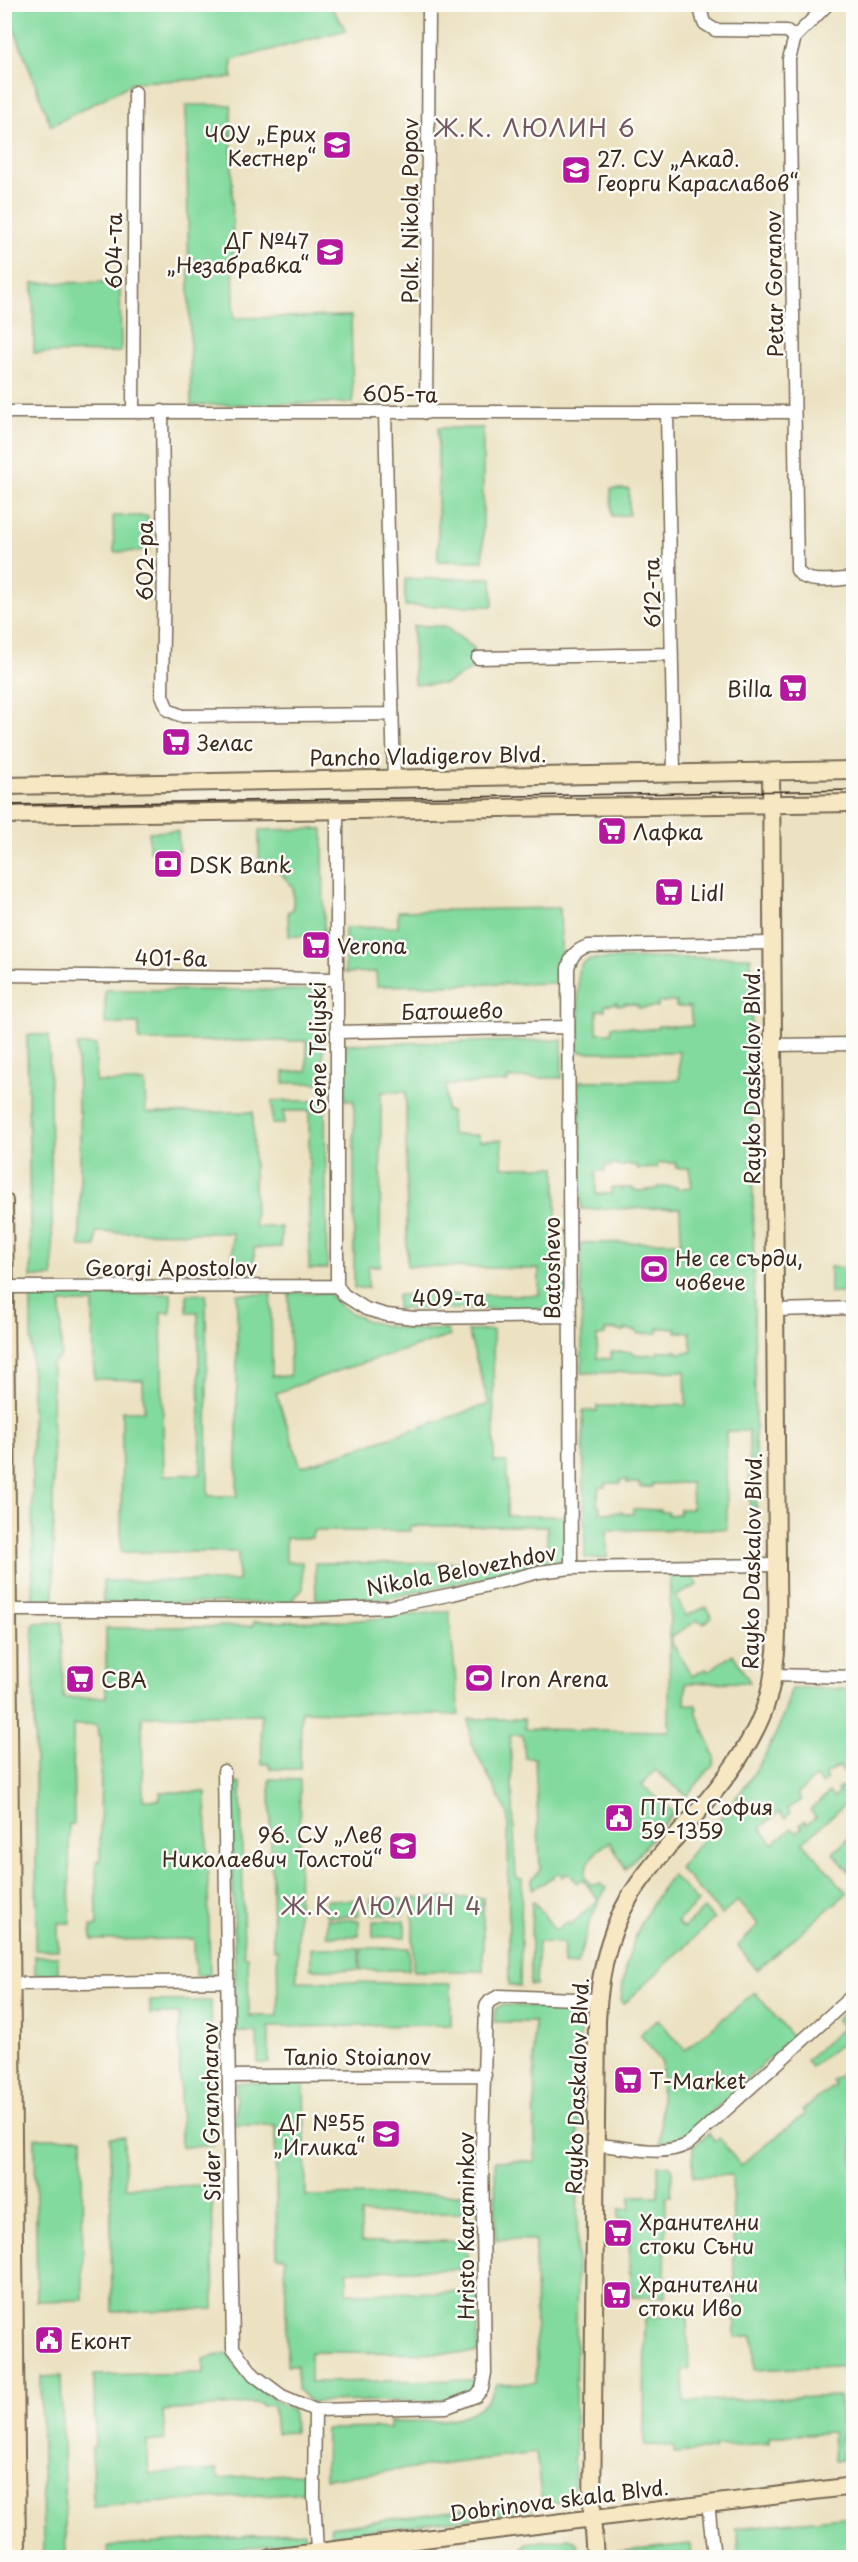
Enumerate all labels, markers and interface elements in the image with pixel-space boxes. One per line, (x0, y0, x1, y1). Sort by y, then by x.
district label: Ж.К. ЛЮЛИН 6 (433, 109, 636, 145)
place label: ЧОУ „Ерих Кестнер“ (204, 117, 316, 173)
street label: Polk. Nikola Popov (393, 118, 425, 304)
school or university icon: ЧОУ „Ерих Кестнер“ (321, 129, 353, 161)
place label: 27. СУ „Акад. Георги Караславов“ (597, 142, 798, 198)
school or university icon: 27. СУ „Акад. Георги Караславов“ (560, 154, 592, 186)
street label: Petar Goranov (756, 210, 790, 358)
street label: 604-та (97, 213, 129, 289)
place label: ДГ №47 „Незабравка“ (167, 224, 309, 280)
school or university icon: ДГ №47 „Незабравка“ (314, 236, 346, 268)
street label: 605-та (362, 376, 438, 410)
street label: 602-ра (128, 521, 160, 601)
street label: 612-та (634, 557, 668, 629)
place label: Billa (727, 672, 772, 704)
supermarket icon: Billa (777, 672, 809, 704)
supermarket icon: Зелас (160, 726, 192, 758)
place label: Зелас (197, 726, 253, 758)
street label: Pancho Vladigerov Blvd. (309, 737, 547, 773)
supermarket icon: Лафка (596, 815, 628, 847)
place label: Лафка (633, 815, 703, 847)
bank icon: DSK Bank (152, 848, 184, 880)
place label: DSK Bank (189, 848, 292, 880)
supermarket icon: Lidl (653, 876, 685, 908)
place label: Lidl (690, 876, 725, 908)
supermarket icon: Verona (300, 929, 332, 961)
place label: Verona (337, 929, 407, 961)
street label: 401-ва (134, 940, 208, 974)
street label: Rayko Daskalov Blvd. (735, 967, 767, 1185)
street label: Gene Teliyski (301, 981, 333, 1115)
street label: Батошево (401, 993, 503, 1027)
street label: Batoshevo (535, 1217, 567, 1319)
place label: Не се сърди, човече (675, 1241, 803, 1297)
street label: Georgi Apostolov (85, 1251, 257, 1283)
sports icon: Не се сърди, човече (638, 1253, 670, 1285)
street label: 409-та (412, 1281, 486, 1313)
street label: Rayko Daskalov Blvd. (733, 1452, 769, 1670)
street label: Nikola Belovezhdov (363, 1535, 559, 1603)
sports icon: Iron Arena (463, 1662, 495, 1694)
place label: Iron Arena (500, 1662, 608, 1694)
supermarket icon: CBA (64, 1663, 96, 1695)
place label: CBA (101, 1663, 147, 1695)
place label: ПТТС София 59-1359 (640, 1790, 773, 1846)
public building icon: ПТТС София 59-1359 (603, 1802, 635, 1834)
place label: 96. СУ „Лев Николаевич Толстой“ (162, 1818, 382, 1874)
school or university icon: 96. СУ „Лев Николаевич Толстой“ (387, 1830, 419, 1862)
district label: Ж.К. ЛЮЛИН 4 (280, 1887, 483, 1923)
street label: Rayko Daskalov Blvd. (556, 1977, 596, 2195)
street label: Sider Grancharov (192, 2022, 228, 2202)
street label: Tanio Stoianov (283, 2040, 431, 2072)
supermarket icon: T-Market (612, 2064, 644, 2096)
place label: T-Market (649, 2064, 746, 2096)
place label: ДГ №55 „Иглика“ (274, 2106, 365, 2162)
school or university icon: ДГ №55 „Иглика“ (370, 2118, 402, 2150)
street label: Hristo Karaminkov (449, 2132, 481, 2320)
place label: Хранителни стоки Съни (639, 2205, 759, 2261)
supermarket icon: Хранителни стоки Съни (602, 2217, 634, 2249)
place label: Хранителни стоки Иво (638, 2267, 758, 2323)
supermarket icon: Хранителни стоки Иво (601, 2279, 633, 2311)
public building icon: Еконт (33, 2324, 65, 2356)
place label: Еконт (70, 2324, 132, 2356)
street label: Dobrinova skala Blvd. (448, 2470, 670, 2528)

